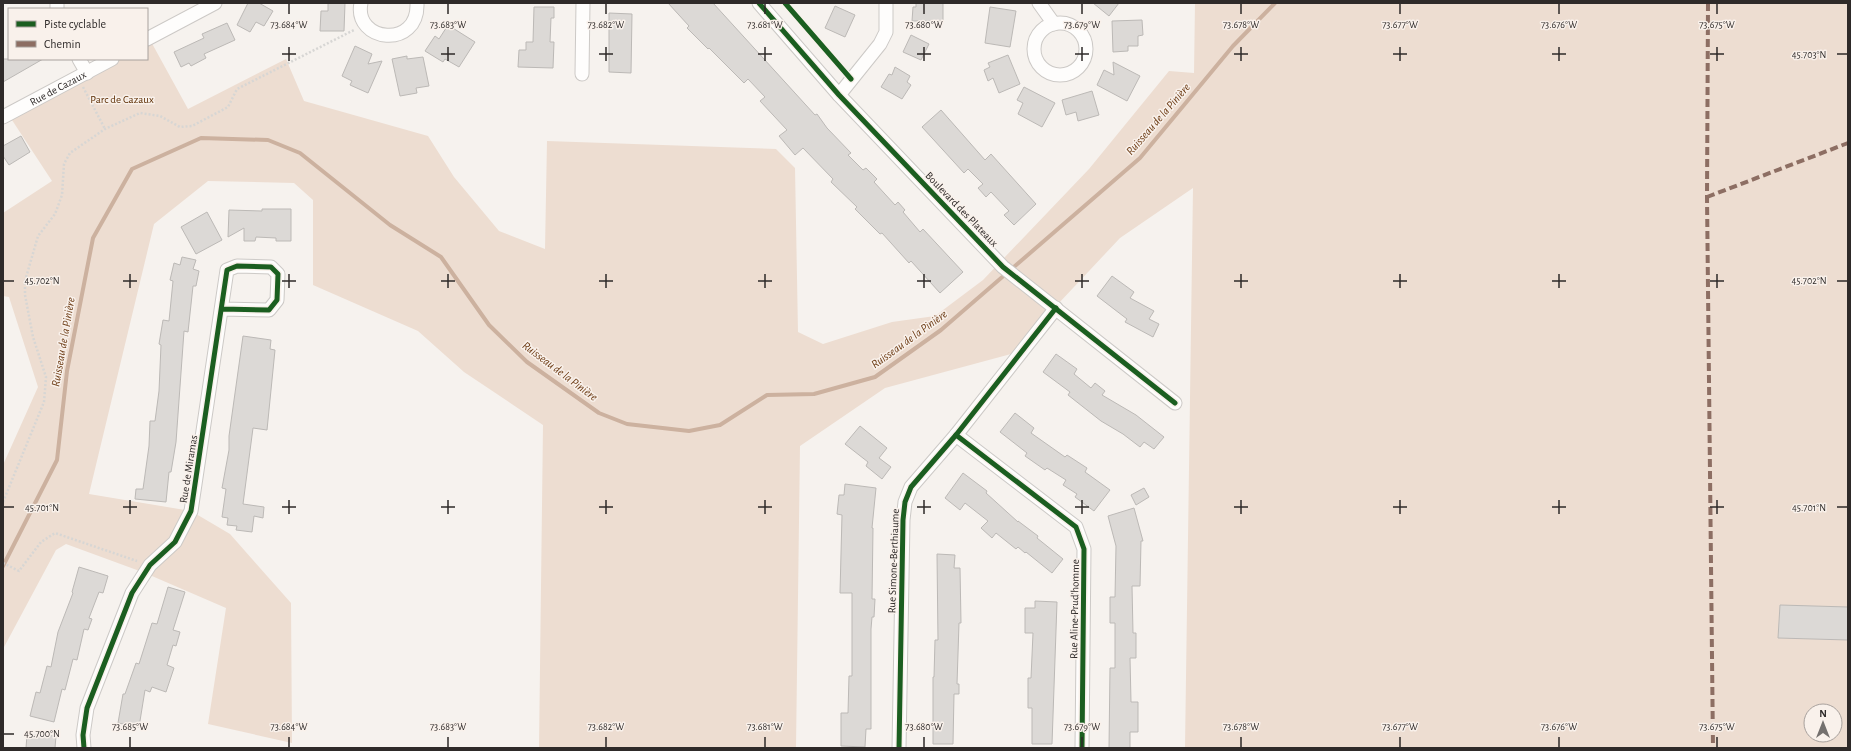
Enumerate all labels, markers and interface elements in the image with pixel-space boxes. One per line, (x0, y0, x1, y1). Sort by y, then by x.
legend (8, 8, 148, 60)
text: Piste cyclable (44, 18, 106, 31)
text: 73.684°W (271, 20, 307, 30)
text: 73.683°W (430, 20, 466, 30)
text: 73.682°W (588, 20, 624, 30)
text: 73.681°W (747, 20, 783, 30)
text: 73.680°W (905, 20, 943, 30)
text: 73.679°W (1064, 20, 1100, 30)
text: 73.678°W (1223, 20, 1259, 30)
text: 73.677°W (1382, 20, 1418, 30)
text: 73.676°W (1541, 20, 1577, 30)
text: 73.675°W (1699, 20, 1735, 30)
text: Chemin (44, 38, 81, 50)
text: 45.703°N (1792, 50, 1826, 60)
street label: Rue de Cazaux (28, 69, 88, 108)
water label: Ruisseau de la Pinière (1124, 81, 1193, 157)
park label: Parc de Cazaux (90, 94, 154, 105)
street label: Boulevard des Plateaux (923, 170, 1000, 249)
text: 45.702°N (24, 276, 60, 286)
text: 45.702°N (1791, 276, 1827, 286)
water label: Ruisseau de la Pinière (49, 296, 77, 388)
water label: Ruisseau de la Pinière (869, 307, 950, 370)
water label: Ruisseau de la Pinière (520, 339, 600, 403)
street label: Rue de Miramas (178, 434, 199, 504)
text: 45.701°N (25, 503, 59, 513)
text: 45.701°N (1792, 503, 1826, 513)
street label: Rue Simone-Berthiaume (886, 508, 901, 614)
street label: Rue Aline-Prud'homme (1068, 559, 1081, 659)
north arrow (1803, 703, 1843, 743)
text: N (1819, 708, 1827, 719)
text: 73.685°W (112, 722, 148, 732)
text: 73.684°W (271, 722, 307, 732)
text: 73.683°W (430, 722, 466, 732)
text: 73.682°W (588, 722, 624, 732)
text: 73.681°W (747, 722, 783, 732)
text: 73.680°W (905, 722, 943, 732)
text: 73.679°W (1064, 722, 1100, 732)
text: 73.678°W (1223, 722, 1259, 732)
text: 73.677°W (1382, 722, 1418, 732)
text: 73.676°W (1541, 722, 1577, 732)
text: 73.675°W (1699, 722, 1735, 732)
text: 45.700°N (24, 729, 60, 739)

